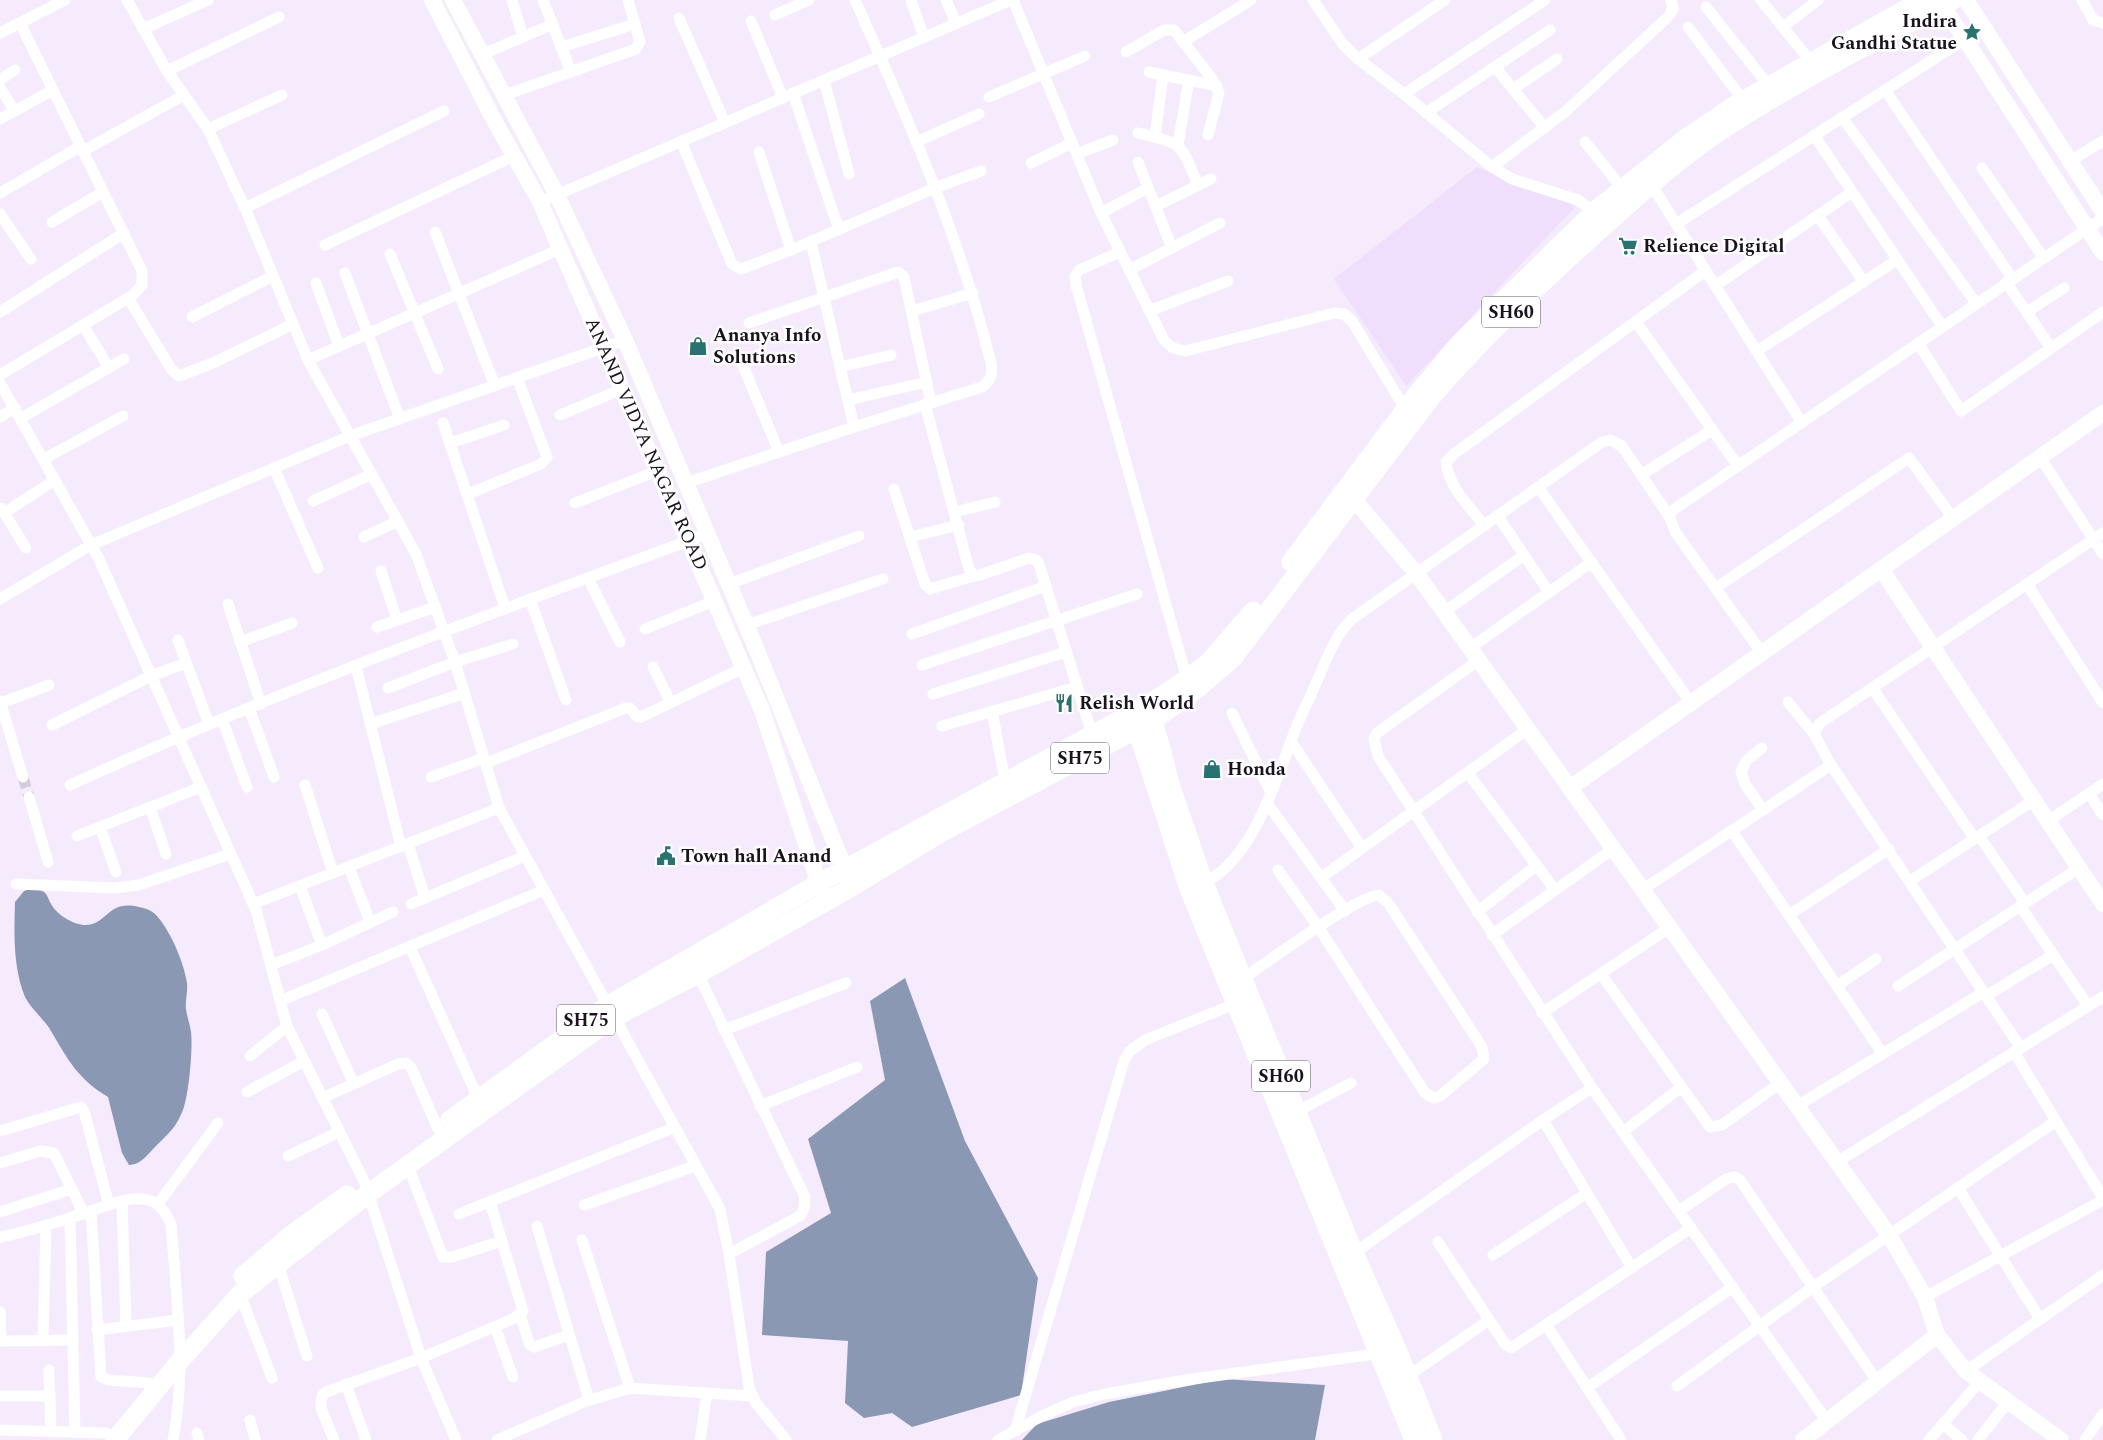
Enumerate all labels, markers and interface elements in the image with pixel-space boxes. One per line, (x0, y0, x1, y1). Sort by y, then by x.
place label: Indira Gandhi Statue (1831, 7, 1957, 58)
place icon: Indira Gandhi Statue (1961, 21, 1983, 43)
place label: Relience Digital (1643, 232, 1785, 261)
supermarket icon: Relience Digital (1617, 235, 1639, 257)
road number: SH60 (1482, 296, 1540, 328)
street label: ANAND VIDYA NAGAR ROAD (577, 313, 715, 575)
place label: Ananya Info Solutions (713, 321, 821, 372)
shop icon: Ananya Info Solutions (687, 335, 709, 357)
place label: Relish World (1079, 689, 1194, 718)
restaurant icon: Relish World (1053, 692, 1075, 714)
road number: SH75 (1051, 742, 1109, 774)
place label: Honda (1227, 755, 1286, 784)
shop icon: Honda (1201, 758, 1223, 780)
place label: Town hall Anand (681, 842, 832, 871)
public building icon: Town hall Anand (655, 845, 677, 867)
road number: SH75 (557, 1004, 615, 1036)
road number: SH60 (1252, 1060, 1310, 1092)

